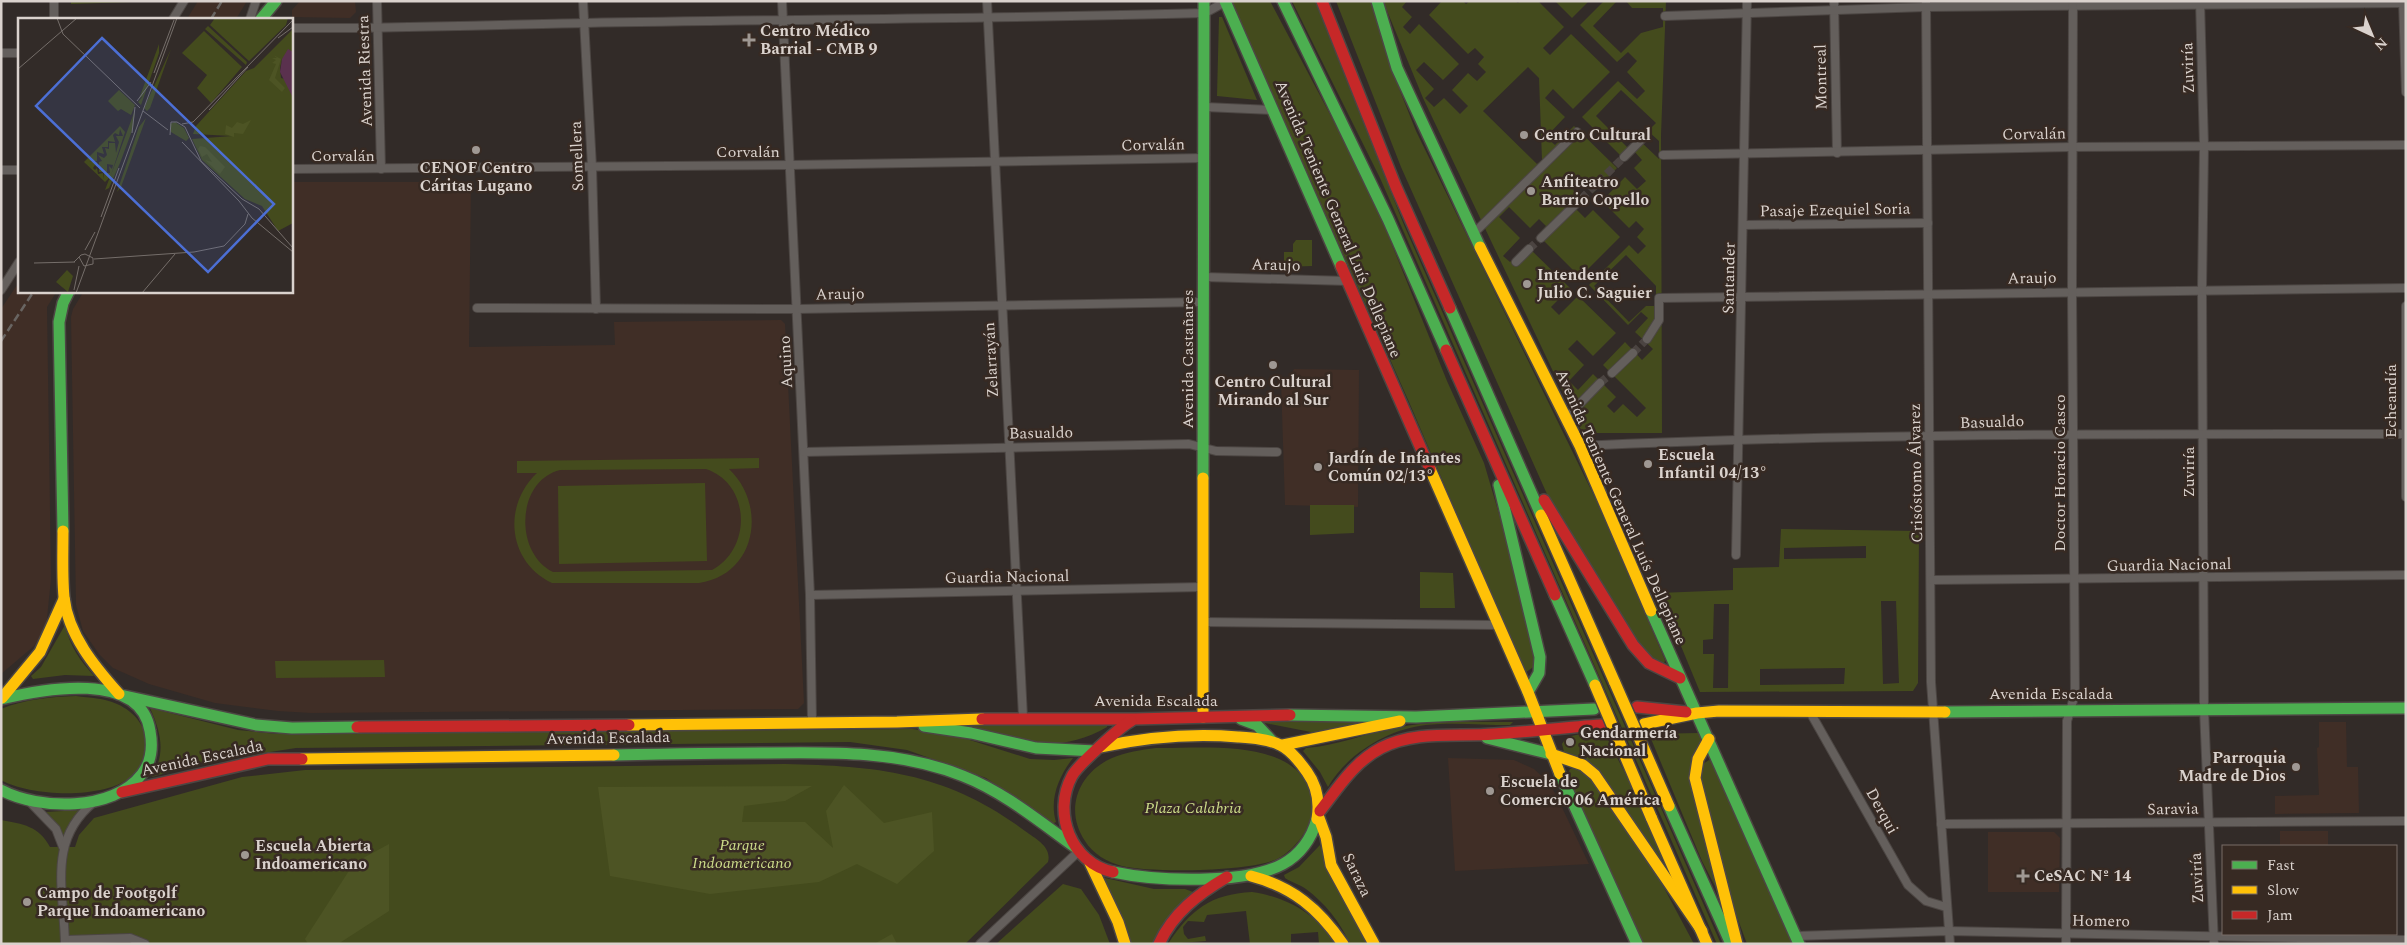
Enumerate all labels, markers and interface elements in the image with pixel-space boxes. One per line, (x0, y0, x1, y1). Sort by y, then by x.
north arrow (2347, 10, 2397, 60)
street label: Avenida Riestra (351, 14, 379, 127)
inset map (18, 18, 292, 292)
place label: Centro Médico Barrial - CMB 9 (760, 19, 878, 61)
text: N (2369, 32, 2392, 56)
marker: Centro Médico Barrial - CMB 9 (742, 33, 756, 47)
street label: Zuviría (2175, 42, 2201, 94)
street label: Montreal (1808, 44, 1834, 110)
street label: Avenida Teniente General Luís Dellepiane (1268, 76, 1408, 362)
street label: Somellera (564, 120, 590, 192)
street label: Corvalán (2002, 121, 2066, 147)
place label: Centro Cultural (1534, 123, 1651, 147)
marker: Centro Cultural (1518, 129, 1530, 141)
street label: Corvalán (1121, 132, 1185, 158)
street label: Corvalán (716, 140, 780, 164)
street label: Corvalán (311, 144, 375, 168)
marker: CENOF Centro Cáritas Lugano (470, 144, 482, 156)
place label: CENOF Centro Cáritas Lugano (419, 156, 533, 198)
place label: Anfiteatro Barrio Copello (1541, 170, 1650, 212)
marker: Anfiteatro Barrio Copello (1525, 185, 1537, 197)
street label: Pasaje Ezequiel Soria (1759, 197, 1911, 223)
street label: Santander (1716, 242, 1742, 314)
street label: Araujo (1251, 252, 1301, 278)
place label: Intendente Julio C. Saguier (1537, 263, 1652, 305)
street label: Araujo (2007, 266, 2057, 290)
marker: Intendente Julio C. Saguier (1521, 278, 1533, 290)
street label: Araujo (815, 282, 865, 306)
street label: Avenida Castañares (1176, 289, 1200, 429)
street label: Zelarrayán (977, 322, 1005, 398)
street label: Aquino (773, 335, 799, 389)
marker: Centro Cultural Mirando al Sur (1267, 359, 1279, 371)
street label: Echeandía (2379, 364, 2403, 438)
street label: Avenida Teniente General Luís Dellepiane (1549, 365, 1693, 649)
place label: Centro Cultural Mirando al Sur (1215, 370, 1331, 412)
street label: Doctor Horacio Casco (2048, 394, 2072, 552)
street label: Crisóstomo Álvarez (1903, 403, 1929, 543)
street label: Basualdo (1959, 409, 2025, 435)
street label: Basualdo (1009, 420, 1073, 446)
place label: Escuela Infantil 04/13° (1658, 443, 1767, 485)
place label: Jardín de Infantes Común 02/13° (1328, 446, 1461, 488)
street label: Zuviría (2177, 446, 2201, 498)
marker: Escuela Infantil 04/13° (1642, 458, 1654, 470)
marker: Jardín de Infantes Común 02/13° (1312, 461, 1324, 473)
street label: Guardia Nacional (2106, 552, 2232, 578)
street label: Guardia Nacional (944, 564, 1070, 590)
street label: Avenida Escalada (1989, 682, 2113, 706)
street label: Avenida Escalada (1094, 689, 1218, 713)
place label: Gendarmería Nacional (1580, 721, 1678, 763)
street label: Avenida Escalada (546, 725, 670, 751)
street label: Avenida Escalada (139, 733, 265, 783)
marker: Gendarmería Nacional (1564, 736, 1576, 748)
place label: Parroquia Madre de Dios (2179, 746, 2287, 788)
marker: Parroquia Madre de Dios (2290, 761, 2302, 773)
place label: Escuela de Comercio 06 América (1500, 770, 1661, 812)
street label: Derqui (1860, 784, 1904, 838)
marker: Escuela de Comercio 06 América (1484, 785, 1496, 797)
park label: Plaza Calabria (1144, 796, 1242, 820)
street label: Saravia (2147, 797, 2199, 821)
park label: Parque Indoamericano (692, 833, 792, 875)
place label: Escuela Abierta Indoamericano (255, 834, 372, 876)
legend (2222, 845, 2397, 935)
marker: Escuela Abierta Indoamericano (239, 849, 251, 861)
street label: Saraza (1336, 849, 1378, 901)
street label: Zuviría (2184, 852, 2210, 904)
text: Fast (2267, 854, 2295, 877)
place label: CeSAC Nº 14 (2034, 864, 2131, 888)
marker: CeSAC Nº 14 (2016, 869, 2030, 883)
text: Slow (2267, 879, 2299, 902)
place label: Campo de Footgolf Parque Indoamericano (37, 881, 206, 923)
marker: Campo de Footgolf Parque Indoamericano (21, 896, 33, 908)
text: Jam (2267, 904, 2293, 927)
street label: Homero (2072, 908, 2130, 934)

